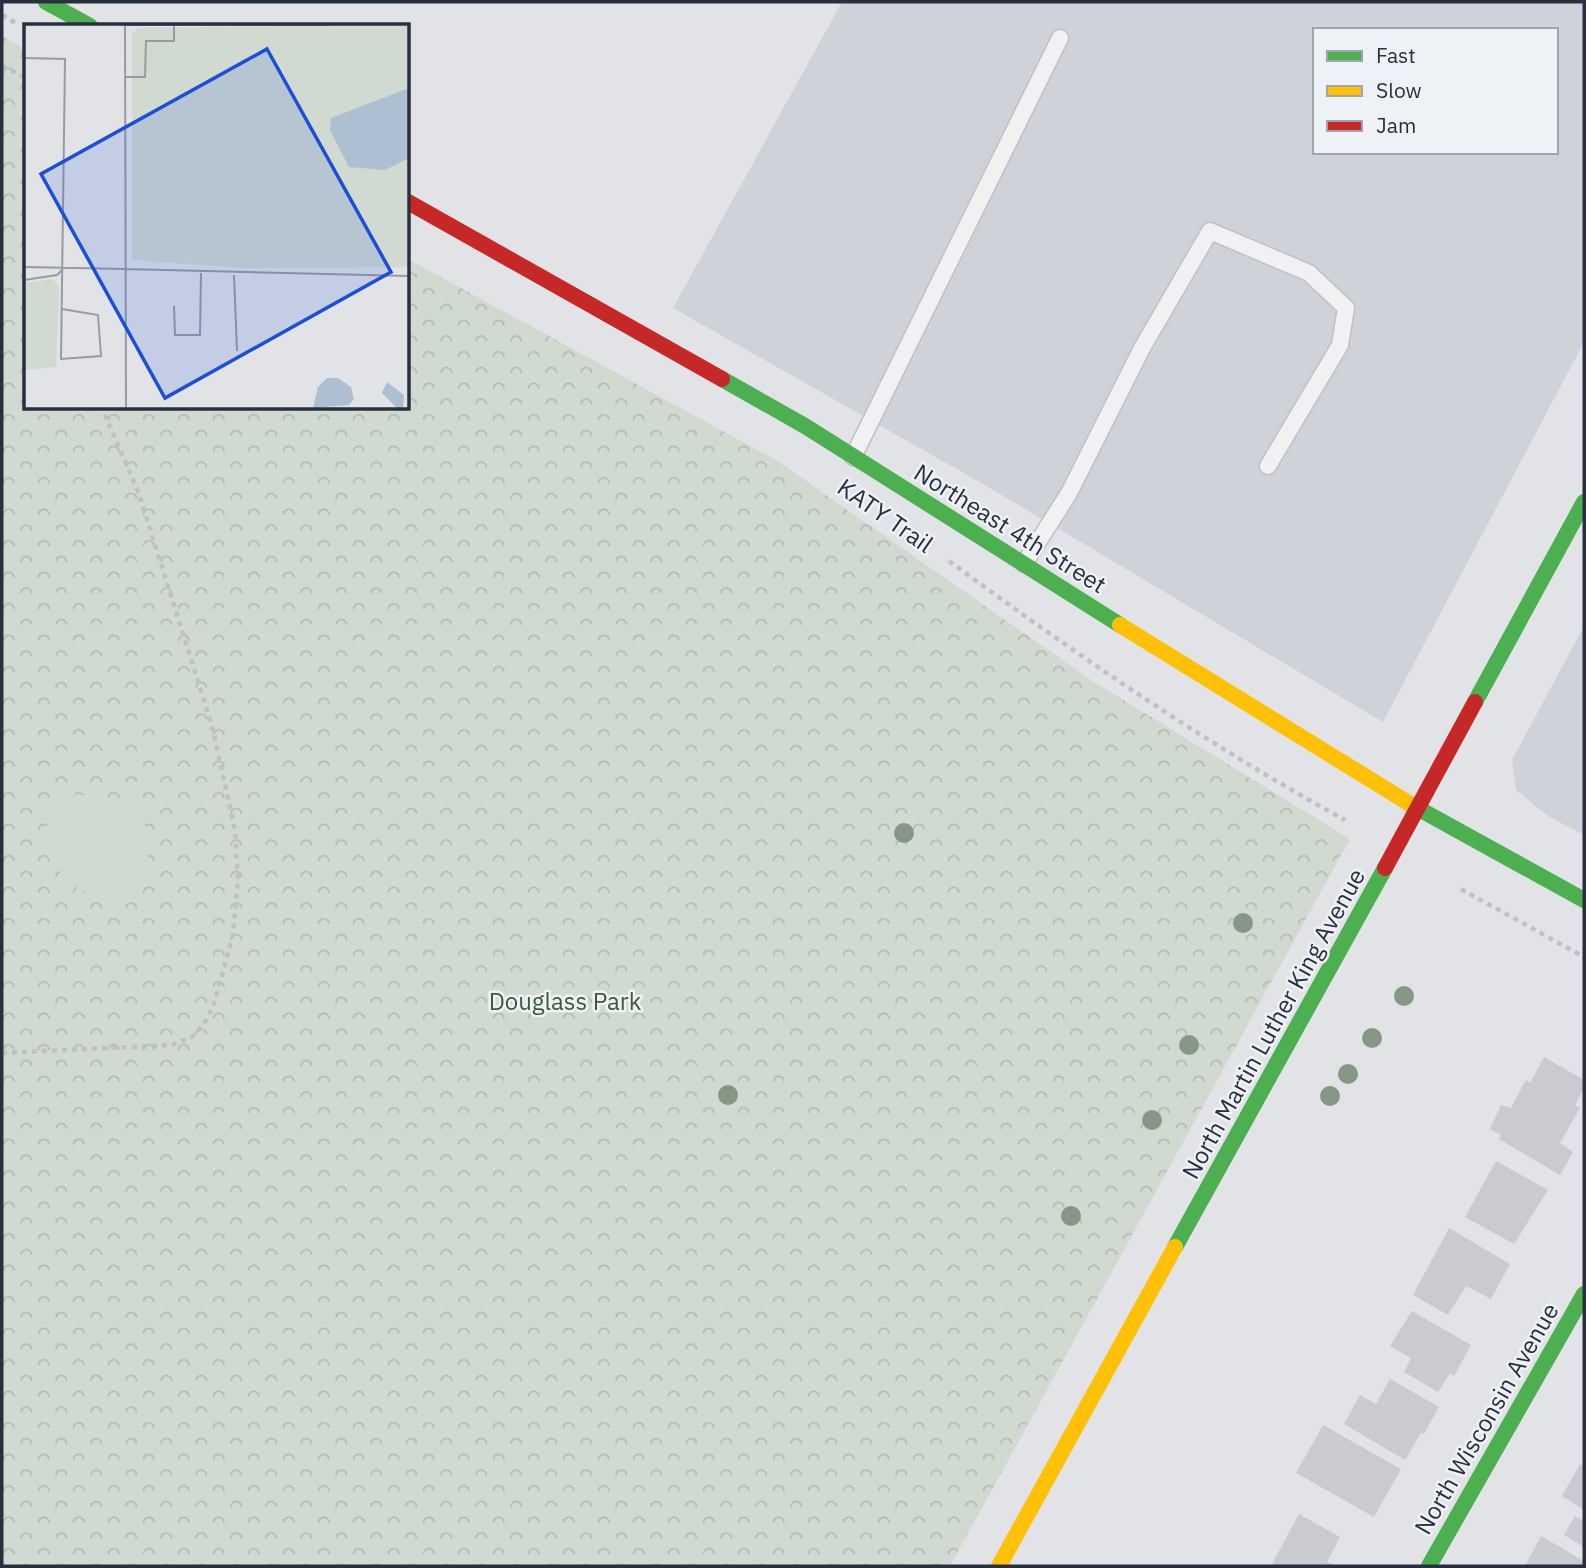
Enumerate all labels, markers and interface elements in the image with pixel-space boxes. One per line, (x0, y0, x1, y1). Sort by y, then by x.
inset map (24, 24, 410, 410)
legend (1313, 28, 1558, 154)
text: Fast (1376, 41, 1416, 69)
text: Slow (1376, 76, 1422, 104)
text: Jam (1376, 111, 1416, 139)
street label: Northeast 4th Street (908, 456, 1113, 600)
street label: KATY Trail (832, 471, 940, 560)
street label: North Martin Luther King Avenue (1174, 863, 1372, 1185)
park label: Douglass Park (489, 985, 642, 1017)
street label: North Wisconsin Avenue (1407, 1297, 1566, 1540)

